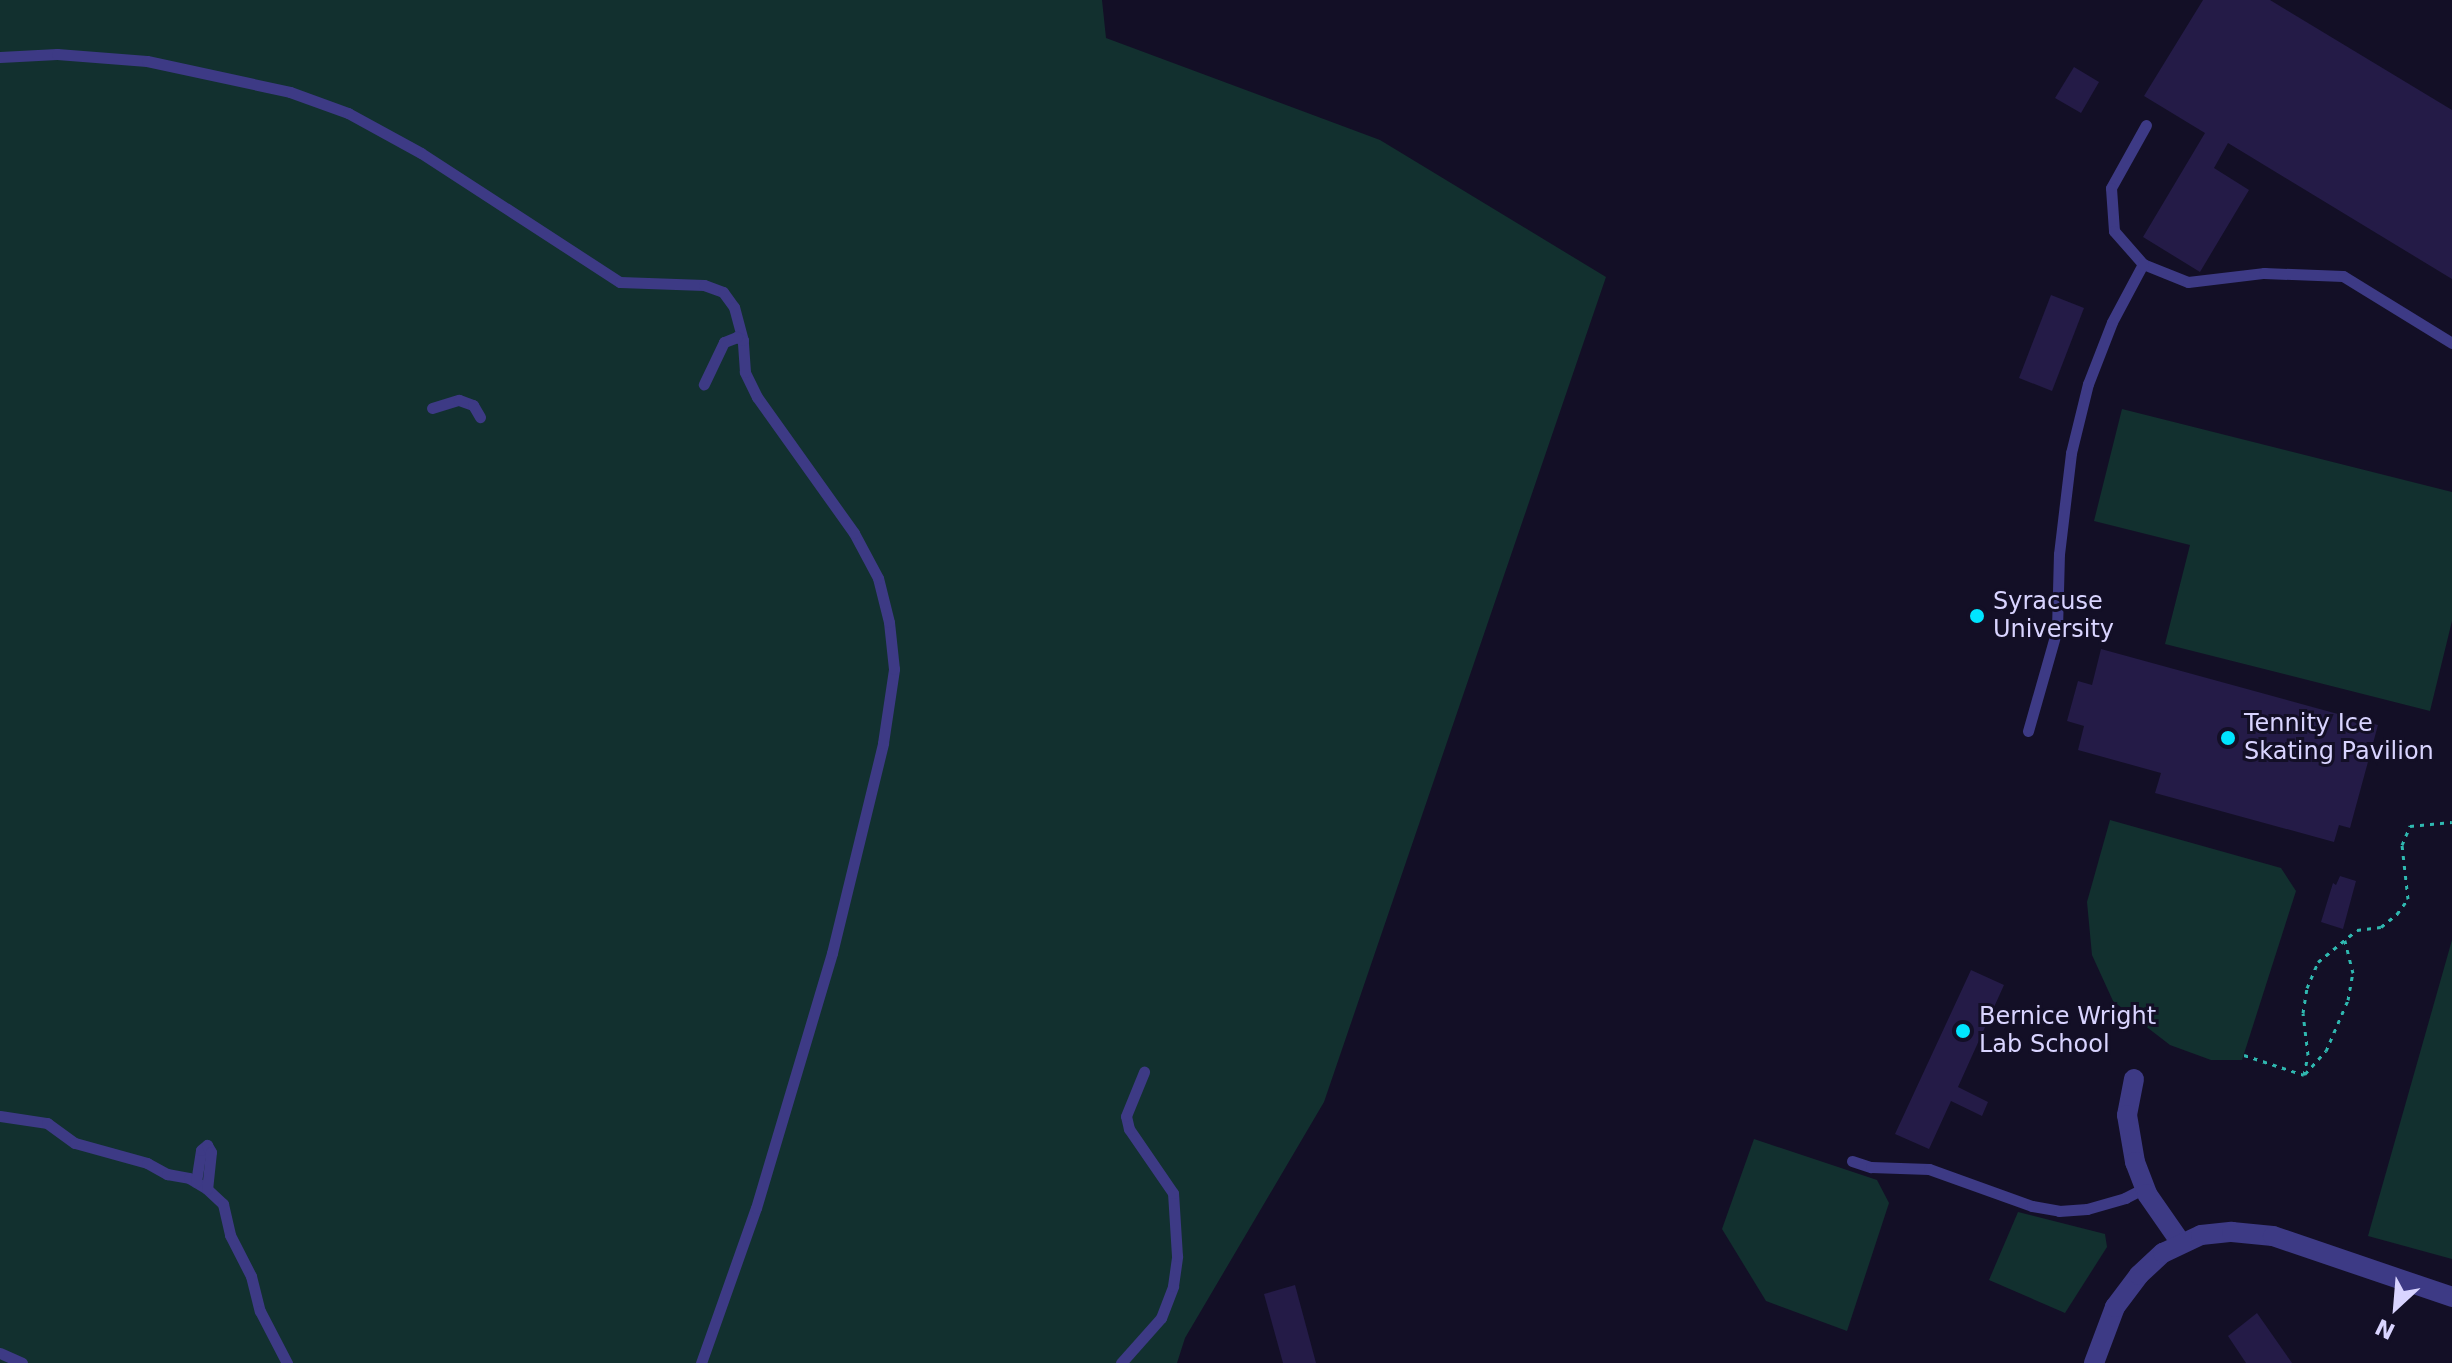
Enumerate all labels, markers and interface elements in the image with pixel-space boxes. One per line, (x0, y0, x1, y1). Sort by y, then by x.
place label: Syracuse University (1993, 588, 2114, 644)
marker: Syracuse University (1968, 607, 1986, 625)
place label: Tennity Ice Skating Pavilion (2244, 710, 2434, 766)
marker: Tennity Ice Skating Pavilion (2219, 729, 2237, 747)
place label: Bernice Wright Lab School (1979, 1003, 2156, 1059)
marker: Bernice Wright Lab School (1954, 1022, 1972, 1040)
north arrow (2356, 1267, 2436, 1347)
text: N (2372, 1314, 2399, 1344)

